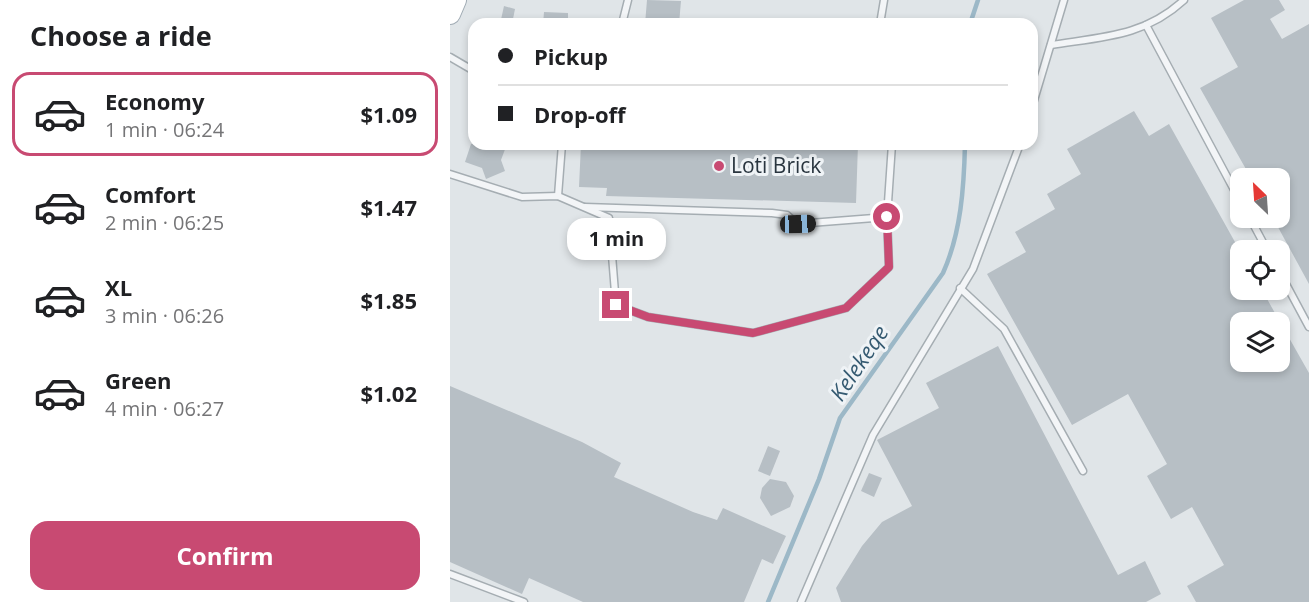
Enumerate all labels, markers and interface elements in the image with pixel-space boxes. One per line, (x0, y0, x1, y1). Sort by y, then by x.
text: Choose a ride (30, 17, 212, 54)
text: Pickup (534, 41, 608, 71)
text: Economy (105, 86, 204, 116)
icon: car (33, 87, 87, 141)
text: $1.09 (360, 99, 417, 129)
text: Drop-off (534, 99, 626, 129)
text: 1 min · 06:24 (105, 116, 224, 143)
place label: Loti Brick (731, 151, 821, 179)
marker: Loti Brick (712, 159, 726, 173)
north arrow (1230, 168, 1290, 228)
map controls (1230, 168, 1290, 372)
text: Comfort (105, 179, 196, 209)
icon: car (33, 180, 87, 234)
text: $1.47 (360, 192, 417, 222)
route start (873, 203, 900, 230)
text: 2 min · 06:25 (105, 209, 224, 236)
car (780, 214, 816, 234)
callout: 1 min (566, 218, 666, 260)
text: 1 min (589, 225, 644, 252)
button: locate (1230, 240, 1290, 300)
text: XL (105, 272, 132, 302)
icon: car (33, 273, 87, 327)
text: $1.85 (360, 285, 417, 315)
route end (602, 291, 629, 318)
text: 3 min · 06:26 (105, 302, 224, 329)
button: layers (1230, 312, 1290, 372)
water label: Kelekeqe (822, 319, 894, 406)
text: Green (105, 365, 171, 395)
icon: car (33, 366, 87, 420)
text: $1.02 (360, 378, 417, 408)
text: 4 min · 06:27 (105, 395, 224, 422)
button: Confirm (30, 521, 420, 590)

